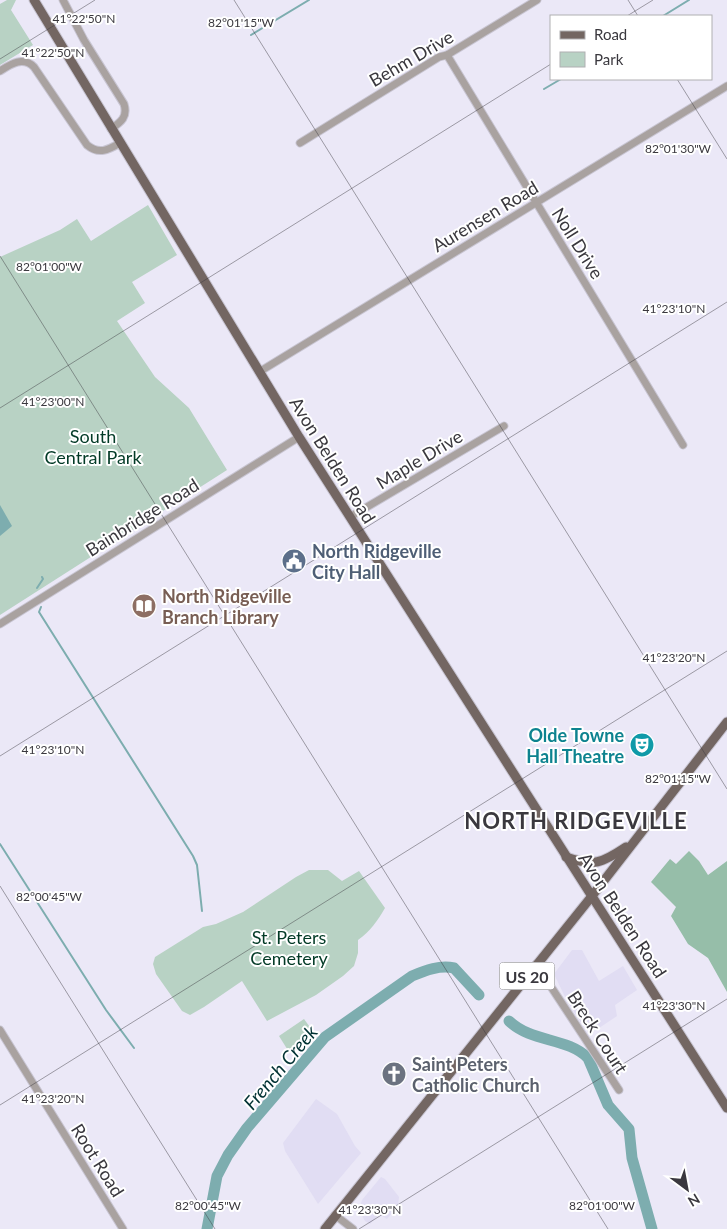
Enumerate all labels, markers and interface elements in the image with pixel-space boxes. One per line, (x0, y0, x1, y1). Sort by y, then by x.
text: 41°22'50"N (53, 11, 115, 26)
text: 82°01'15"W (208, 15, 275, 30)
legend (550, 15, 712, 80)
street label: Behm Drive (365, 25, 457, 91)
text: Road (594, 25, 627, 43)
text: 41°22'50"N (22, 45, 84, 60)
text: Park (594, 50, 624, 68)
text: 82°01'30"W (645, 141, 712, 156)
street label: Aurensen Road (428, 176, 542, 256)
street label: Noll Drive (548, 203, 608, 283)
text: 82°01'00"W (16, 259, 83, 274)
text: 41°23'10"N (643, 301, 705, 316)
street label: Avon Belden Road (285, 393, 381, 527)
text: 41°23'00"N (22, 394, 84, 409)
park label: South Central Park (44, 425, 142, 468)
street label: Maple Drive (372, 425, 466, 493)
street label: Bainbridge Road (81, 473, 203, 561)
place label: North Ridgeville City Hall (312, 540, 442, 583)
public building icon: North Ridgeville City Hall (281, 548, 307, 574)
place label: North Ridgeville Branch Library (162, 585, 292, 628)
library icon: North Ridgeville Branch Library (131, 593, 157, 619)
text: 41°23'20"N (643, 650, 705, 665)
place label: Olde Towne Hall Theatre (526, 724, 624, 767)
theatre icon: Olde Towne Hall Theatre (629, 732, 655, 758)
text: 41°23'10"N (22, 742, 84, 757)
text: 82°01'15"W (645, 771, 712, 786)
district label: NORTH RIDGEVILLE (464, 807, 688, 834)
street label: Avon Belden Road (574, 848, 672, 982)
text: 82°00'45"W (16, 889, 83, 904)
park label: St. Peters Cemetery (250, 926, 328, 969)
road number: US 20 (500, 962, 554, 989)
street label: Breck Court (563, 986, 633, 1078)
text: 41°23'30"N (643, 998, 705, 1013)
water label: French Creek (238, 1020, 322, 1114)
place label: Saint Peters Catholic Church (412, 1053, 540, 1096)
church icon: Saint Peters Catholic Church (381, 1061, 407, 1087)
text: 41°23'20"N (22, 1091, 84, 1106)
street label: Root Road (67, 1119, 129, 1201)
north arrow (662, 1164, 712, 1214)
text: N (685, 1190, 703, 1211)
text: 82°00'45"W (175, 1198, 242, 1213)
text: 82°01'00"W (569, 1198, 636, 1213)
text: 41°23'30"N (339, 1202, 401, 1217)

